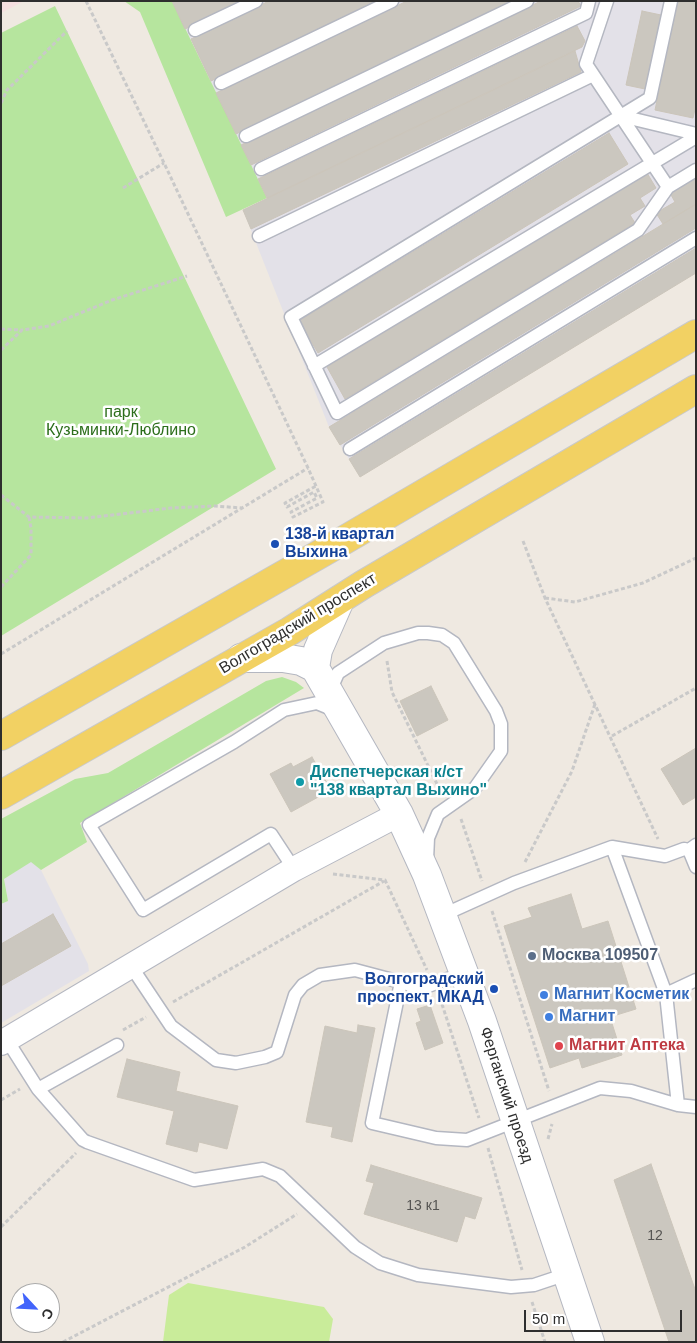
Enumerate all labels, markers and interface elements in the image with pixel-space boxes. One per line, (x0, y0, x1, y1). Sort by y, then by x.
park label: парк Кузьминки-Люблино (46, 403, 196, 441)
place label: 138-й квартал Выхина (285, 525, 394, 563)
marker: 138-й квартал Выхина (269, 538, 281, 550)
street label: Волгоградский проспект (216, 569, 380, 679)
place label: Диспетчерская к/ст "138 квартал Выхино" (310, 763, 487, 801)
marker: Диспетчерская к/ст "138 квартал Выхино" (294, 776, 306, 788)
place label: Москва 109507 (542, 946, 658, 966)
marker: Москва 109507 (526, 950, 538, 962)
place label: Волгоградский проспект, МКАД (357, 970, 484, 1008)
marker: Волгоградский проспект, МКАД (488, 983, 500, 995)
place label: Магнит Косметик (554, 985, 689, 1005)
marker: Магнит Косметик (538, 989, 550, 1001)
place label: Магнит (559, 1007, 615, 1027)
marker: Магнит (543, 1011, 555, 1023)
street label: Ферганский проезд (475, 1025, 537, 1165)
place label: Магнит Аптека (569, 1036, 685, 1056)
marker: Магнит Аптека (553, 1040, 565, 1052)
house number: 13 к1 (406, 1198, 440, 1214)
house number: 12 (647, 1228, 663, 1244)
north arrow (10, 1283, 60, 1333)
scale bar (527, 1300, 684, 1332)
text: С (38, 1306, 57, 1322)
text: 50 m (532, 1310, 565, 1327)

